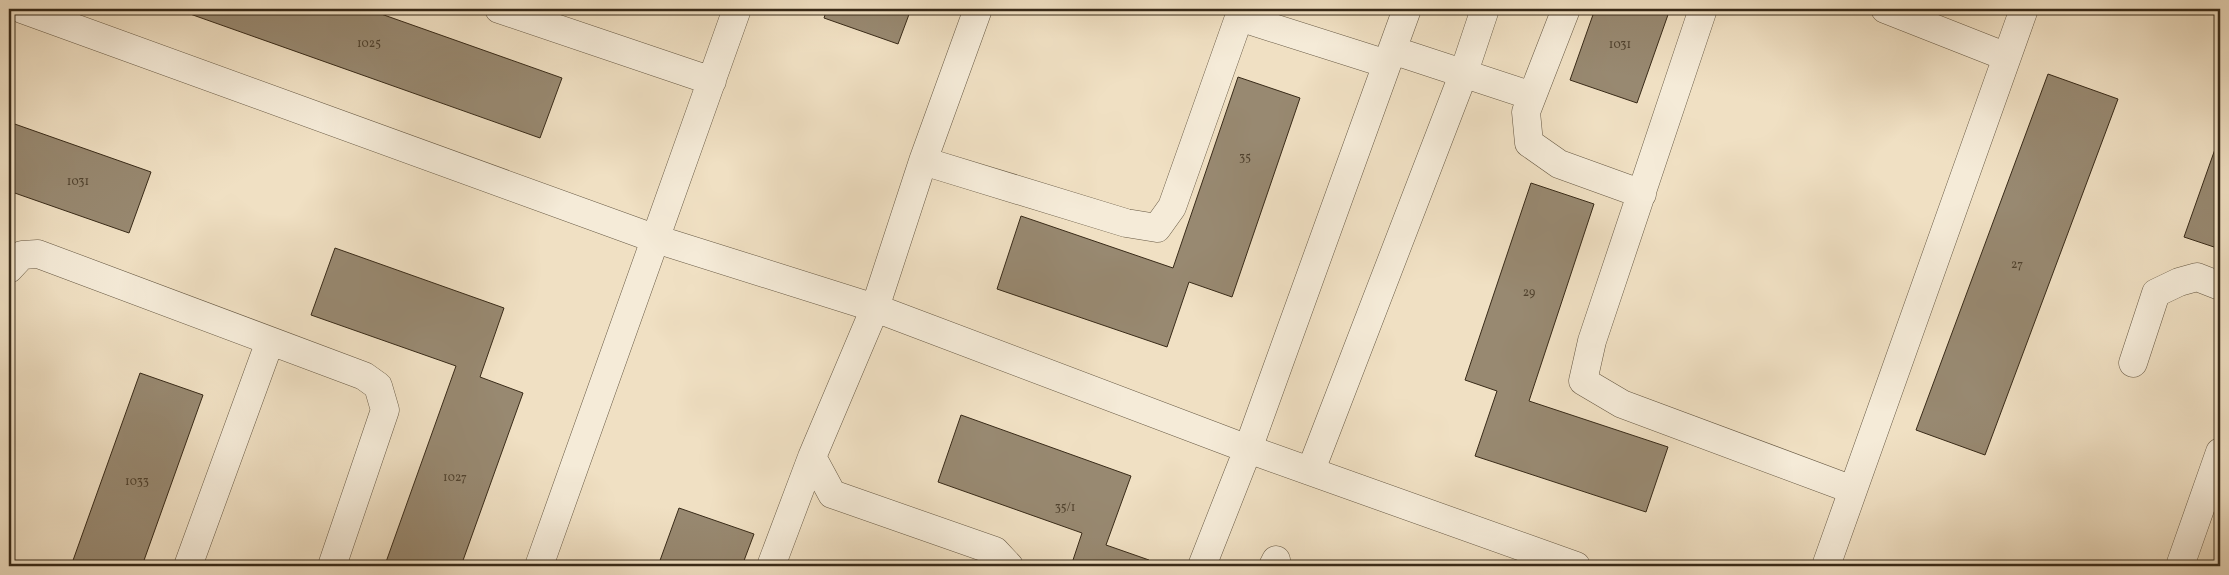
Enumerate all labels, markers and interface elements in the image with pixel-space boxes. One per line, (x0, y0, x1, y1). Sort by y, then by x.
house number: 1025 (357, 36, 381, 52)
house number: 1031 (1609, 37, 1631, 53)
house number: 35 (1239, 150, 1251, 166)
house number: 1031 (67, 174, 89, 190)
house number: 27 (2011, 257, 2023, 273)
house number: 29 (1523, 285, 1535, 301)
house number: 1027 (443, 470, 467, 486)
house number: 1033 (125, 474, 149, 490)
house number: 35/1 (1055, 500, 1075, 516)

